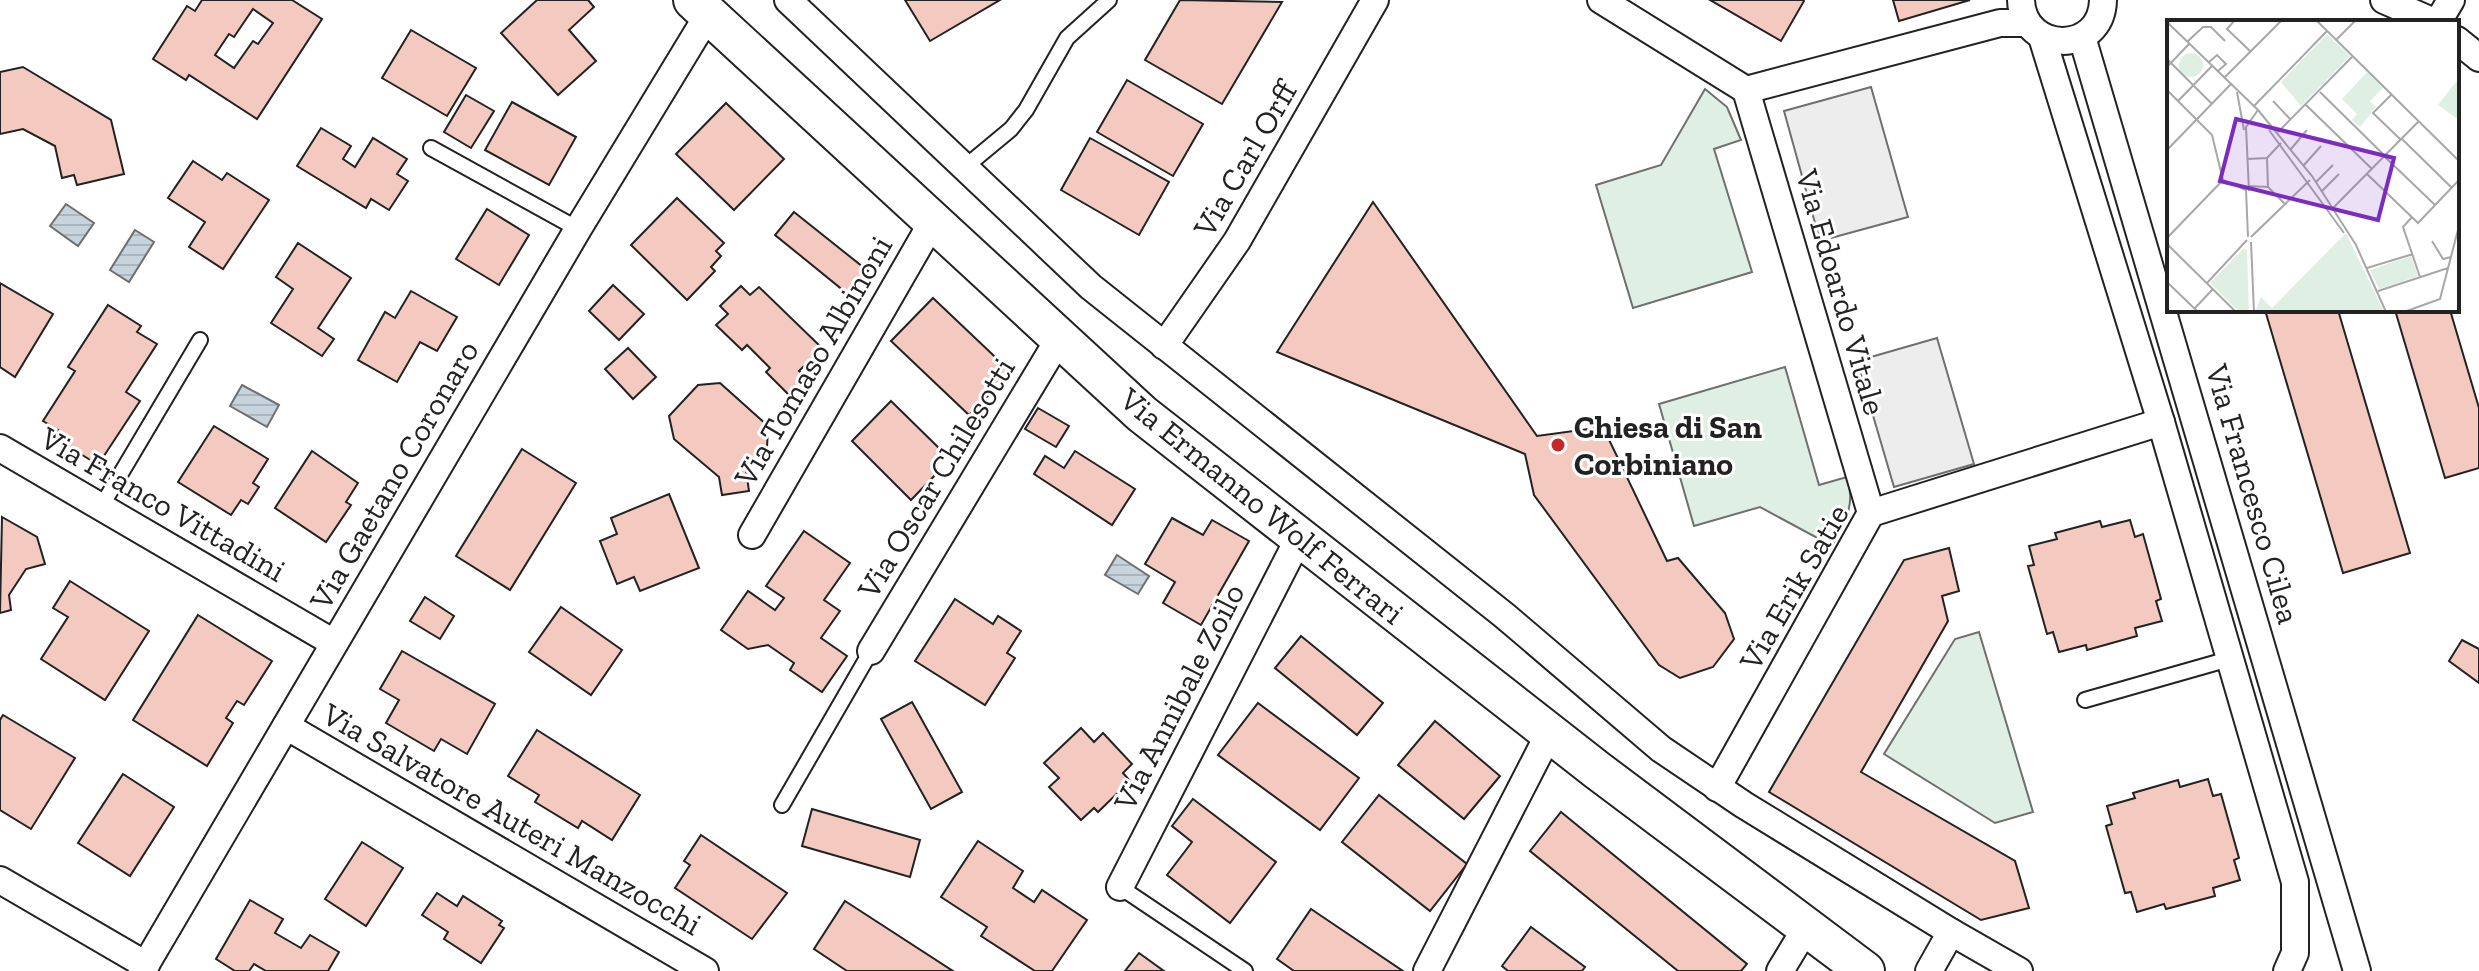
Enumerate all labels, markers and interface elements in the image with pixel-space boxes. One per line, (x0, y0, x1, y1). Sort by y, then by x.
inset map (2167, 20, 2459, 312)
street label: Via Carl Orff (1185, 72, 1306, 244)
street label: Via Edoardo Vitale (1788, 164, 1894, 419)
street label: Via Tomaso Albinoni (725, 229, 900, 494)
street label: Via Gaetano Coronaro (301, 334, 487, 617)
street label: Via Oscar Chilesotti (849, 351, 1023, 606)
street label: Via Francesco Cilea (2198, 359, 2308, 628)
street label: Via Ermanno Wolf Ferrari (1112, 379, 1412, 632)
place label: Chiesa di San Corbiniano (1574, 408, 1762, 483)
street label: Via Franco Vittadini (33, 418, 292, 590)
marker: Chiesa di San Corbiniano (1549, 436, 1567, 454)
street label: Via Erik Satie (1731, 497, 1857, 678)
street label: Via Annibale Zoilo (1105, 577, 1253, 818)
street label: Via Salvatore Auteri Manzocchi (315, 694, 708, 943)

